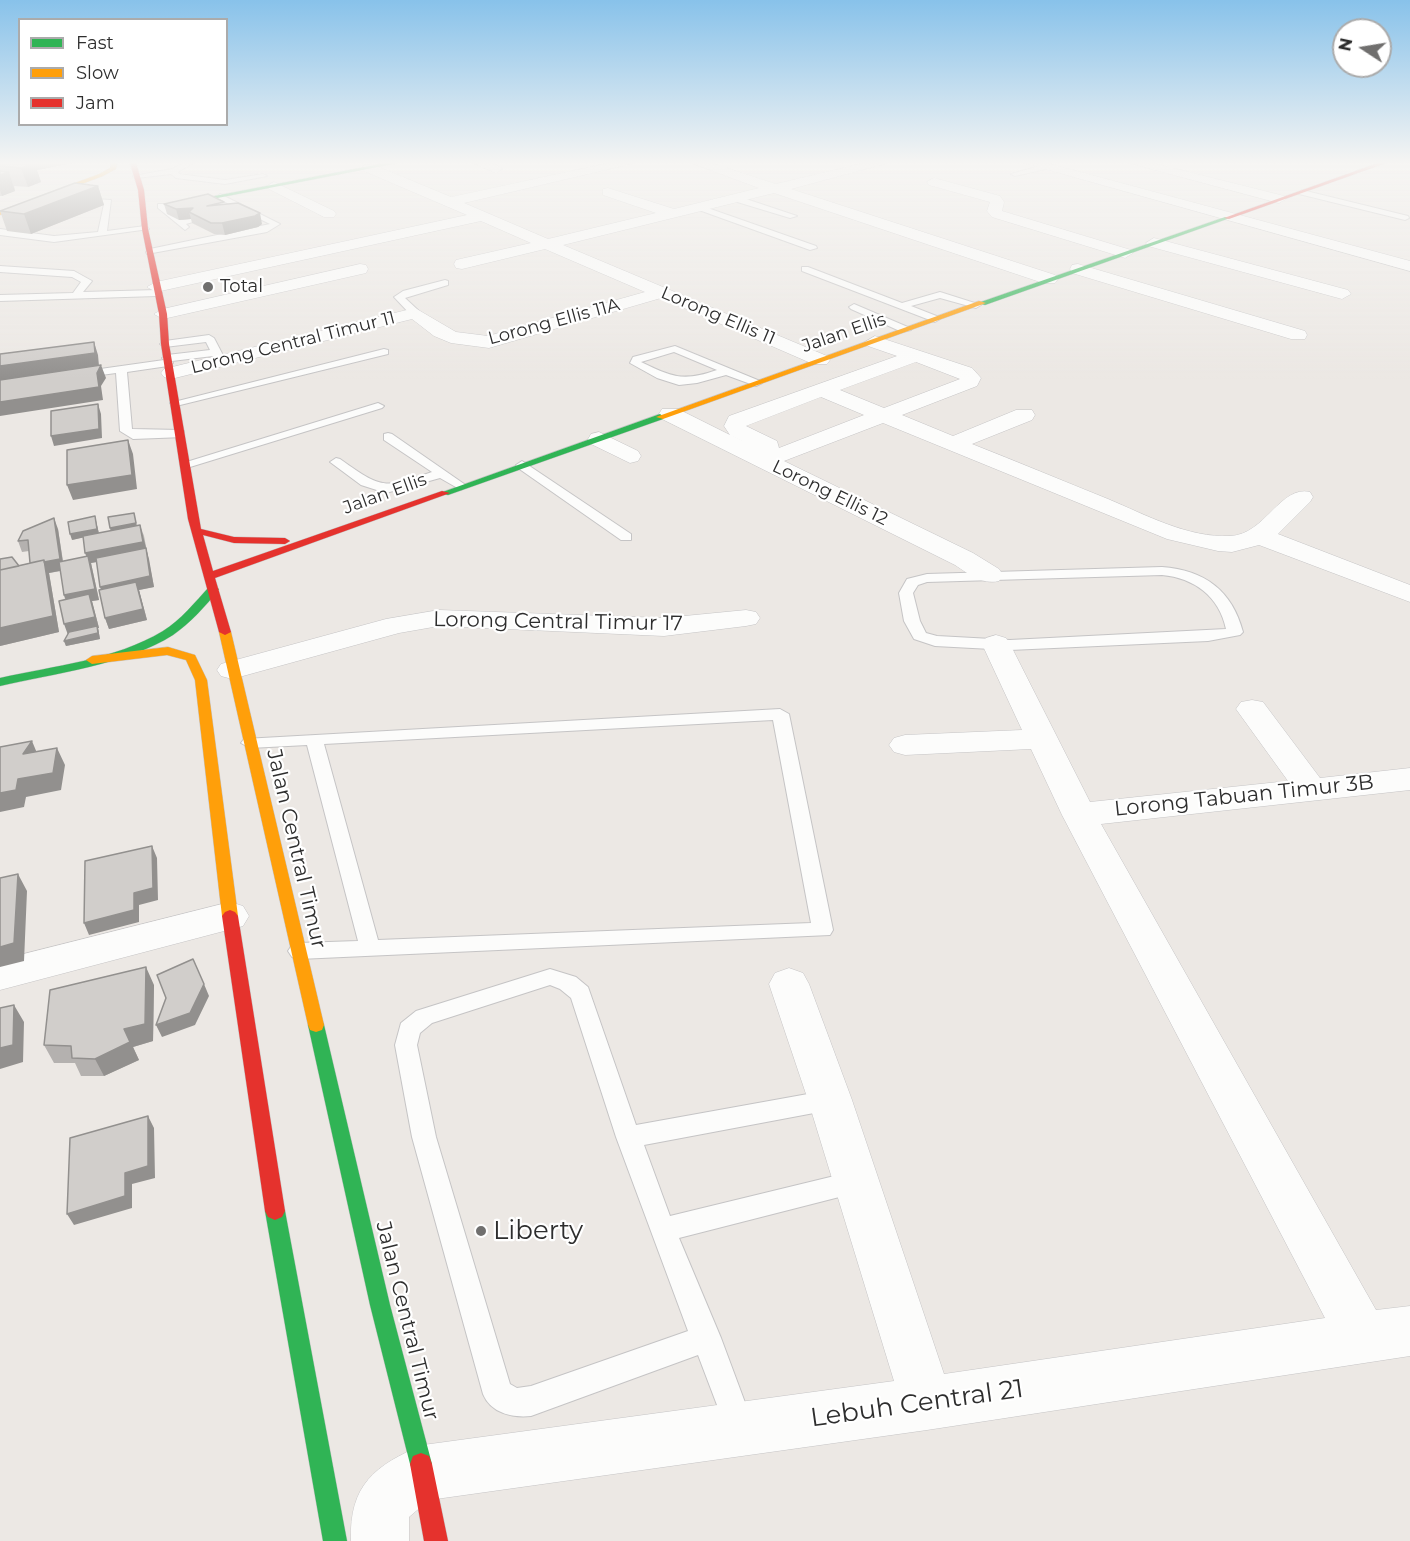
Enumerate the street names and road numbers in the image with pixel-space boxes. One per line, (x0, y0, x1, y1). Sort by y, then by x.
street label: Lorong Ellis 11 (657, 282, 779, 350)
street label: Lorong Ellis 11A (486, 294, 622, 350)
street label: Lorong Central Timur 11 (189, 307, 397, 379)
street label: Jalan Ellis (799, 309, 889, 357)
street label: Lorong Ellis 12 (769, 456, 891, 530)
street label: Jalan Ellis (340, 469, 430, 519)
street label: Lorong Central Timur 17 (433, 607, 683, 637)
street label: Jalan Central Timur (261, 747, 331, 951)
street label: Lorong Tabuan Timur 3B (1113, 770, 1375, 822)
street label: Jalan Central Timur (370, 1219, 444, 1423)
street label: Lebuh Central 21 (809, 1374, 1025, 1434)

